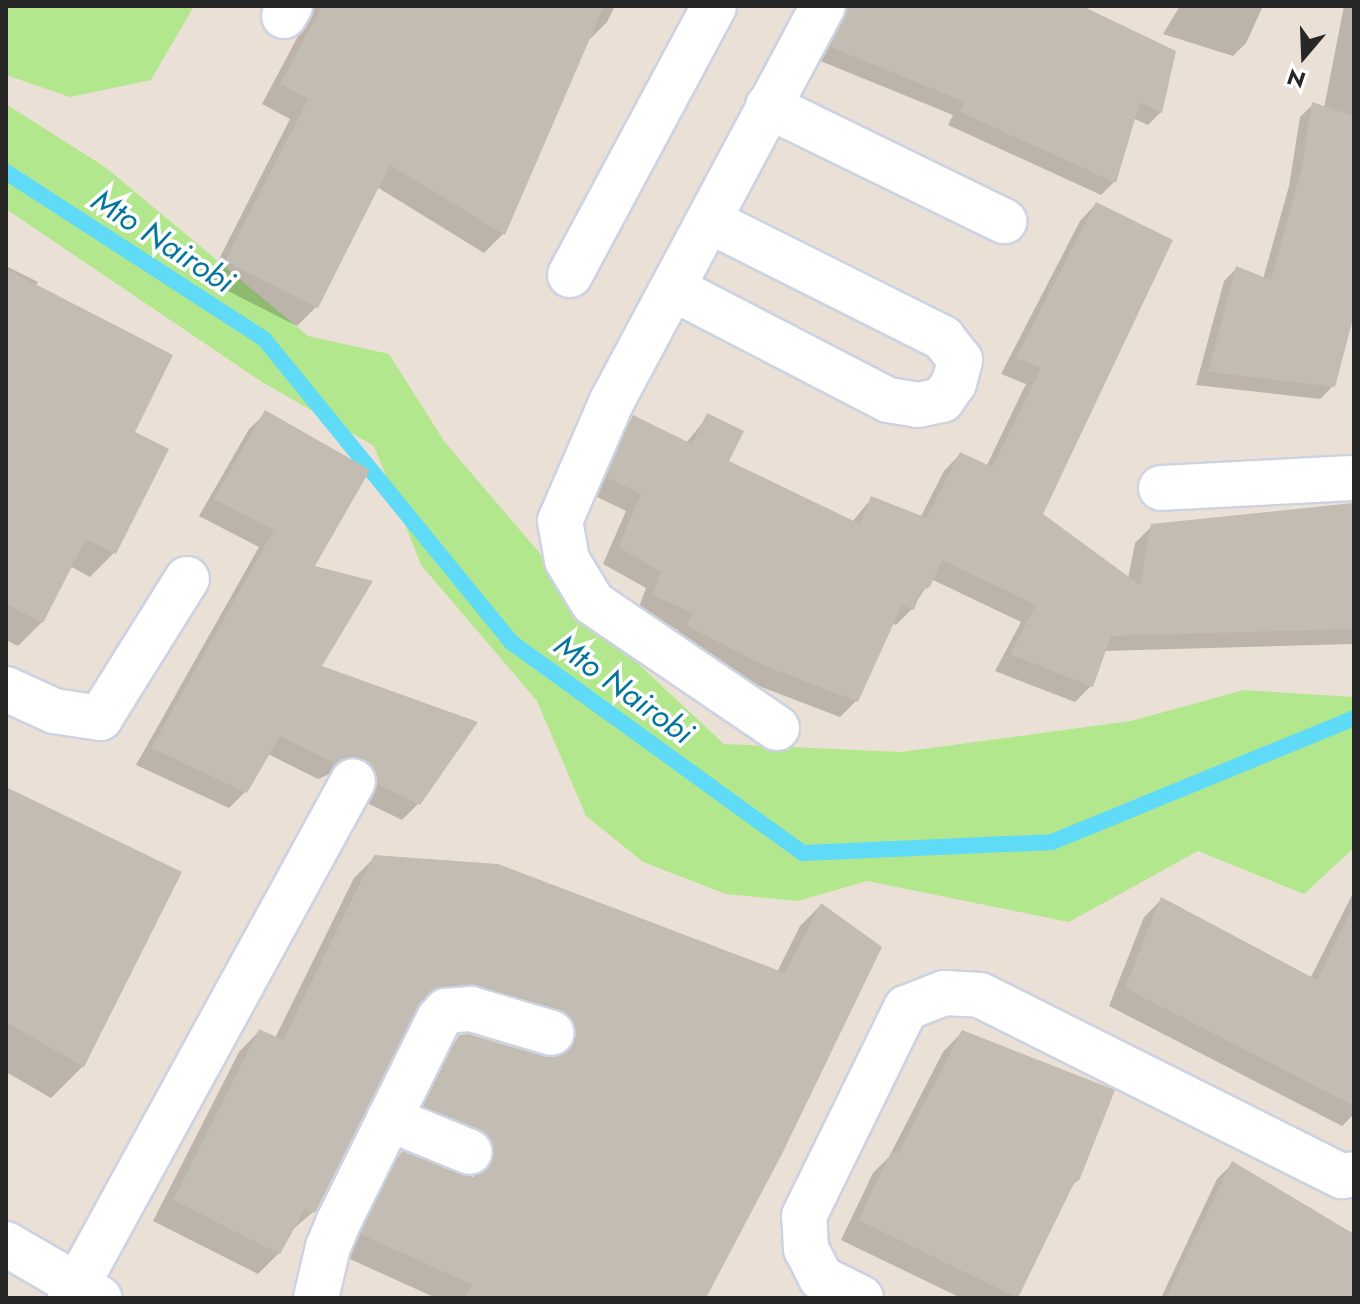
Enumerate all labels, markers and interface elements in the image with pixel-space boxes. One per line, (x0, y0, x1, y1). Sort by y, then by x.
north arrow (1264, 16, 1344, 96)
text: N (1283, 61, 1310, 97)
water label: Mto Nairobi (85, 181, 241, 301)
water label: Mto Nairobi (547, 626, 701, 752)

